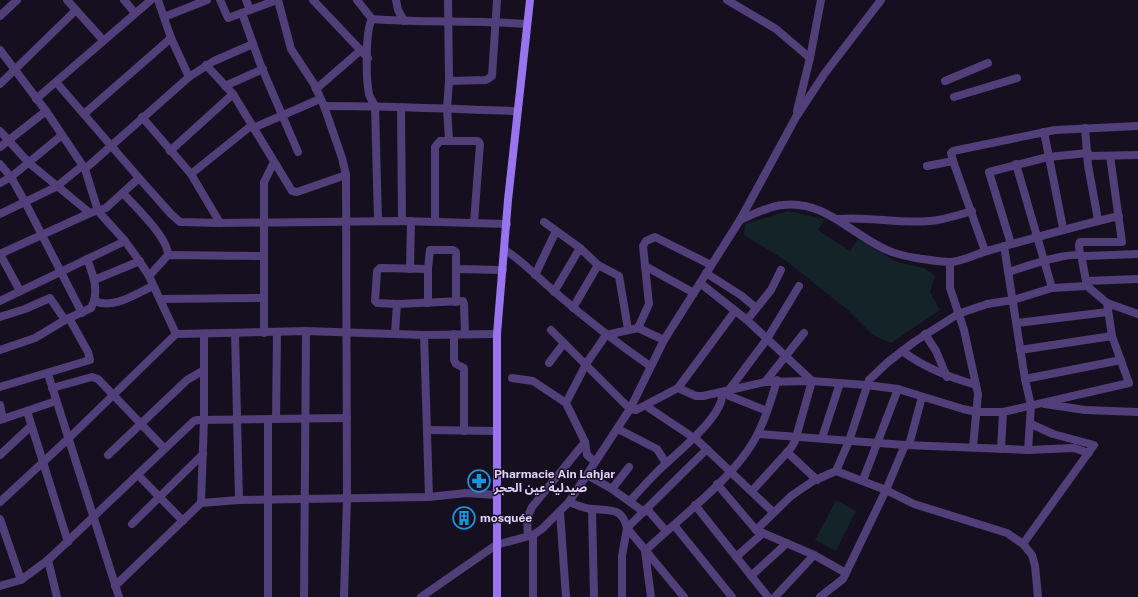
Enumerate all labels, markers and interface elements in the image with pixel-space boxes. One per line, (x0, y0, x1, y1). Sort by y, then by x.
place label: Pharmacie Ain Lahjar صيدلية عين الحجر (493, 467, 615, 495)
pharmacy icon: Pharmacie Ain Lahjar صيدلية عين الحجر (466, 468, 492, 494)
building icon: mosquée (451, 505, 477, 531)
place label: mosquée (480, 511, 532, 525)

